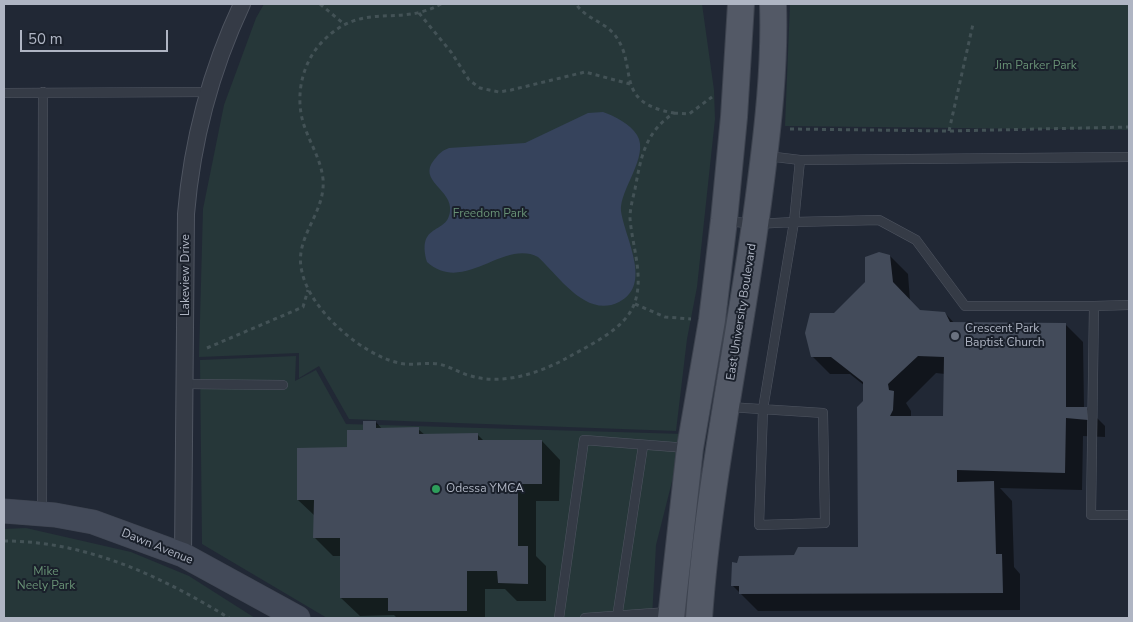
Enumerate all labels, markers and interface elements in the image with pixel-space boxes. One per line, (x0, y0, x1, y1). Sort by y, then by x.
scale bar (22, 20, 170, 52)
text: 50 m (28, 29, 63, 49)
park label: Jim Parker Park (995, 59, 1077, 73)
park label: Freedom Park (453, 207, 527, 221)
street label: Lakeview Drive (179, 234, 193, 316)
street label: East University Boulevard (724, 243, 760, 381)
place label: Crescent Park Baptist Church (965, 322, 1045, 350)
marker: Crescent Park Baptist Church (949, 330, 961, 342)
place label: Odessa YMCA (446, 482, 524, 496)
marker: Odessa YMCA (430, 483, 442, 495)
street label: Dawn Avenue (119, 526, 195, 568)
park label: Mike Neely Park (17, 565, 75, 593)

